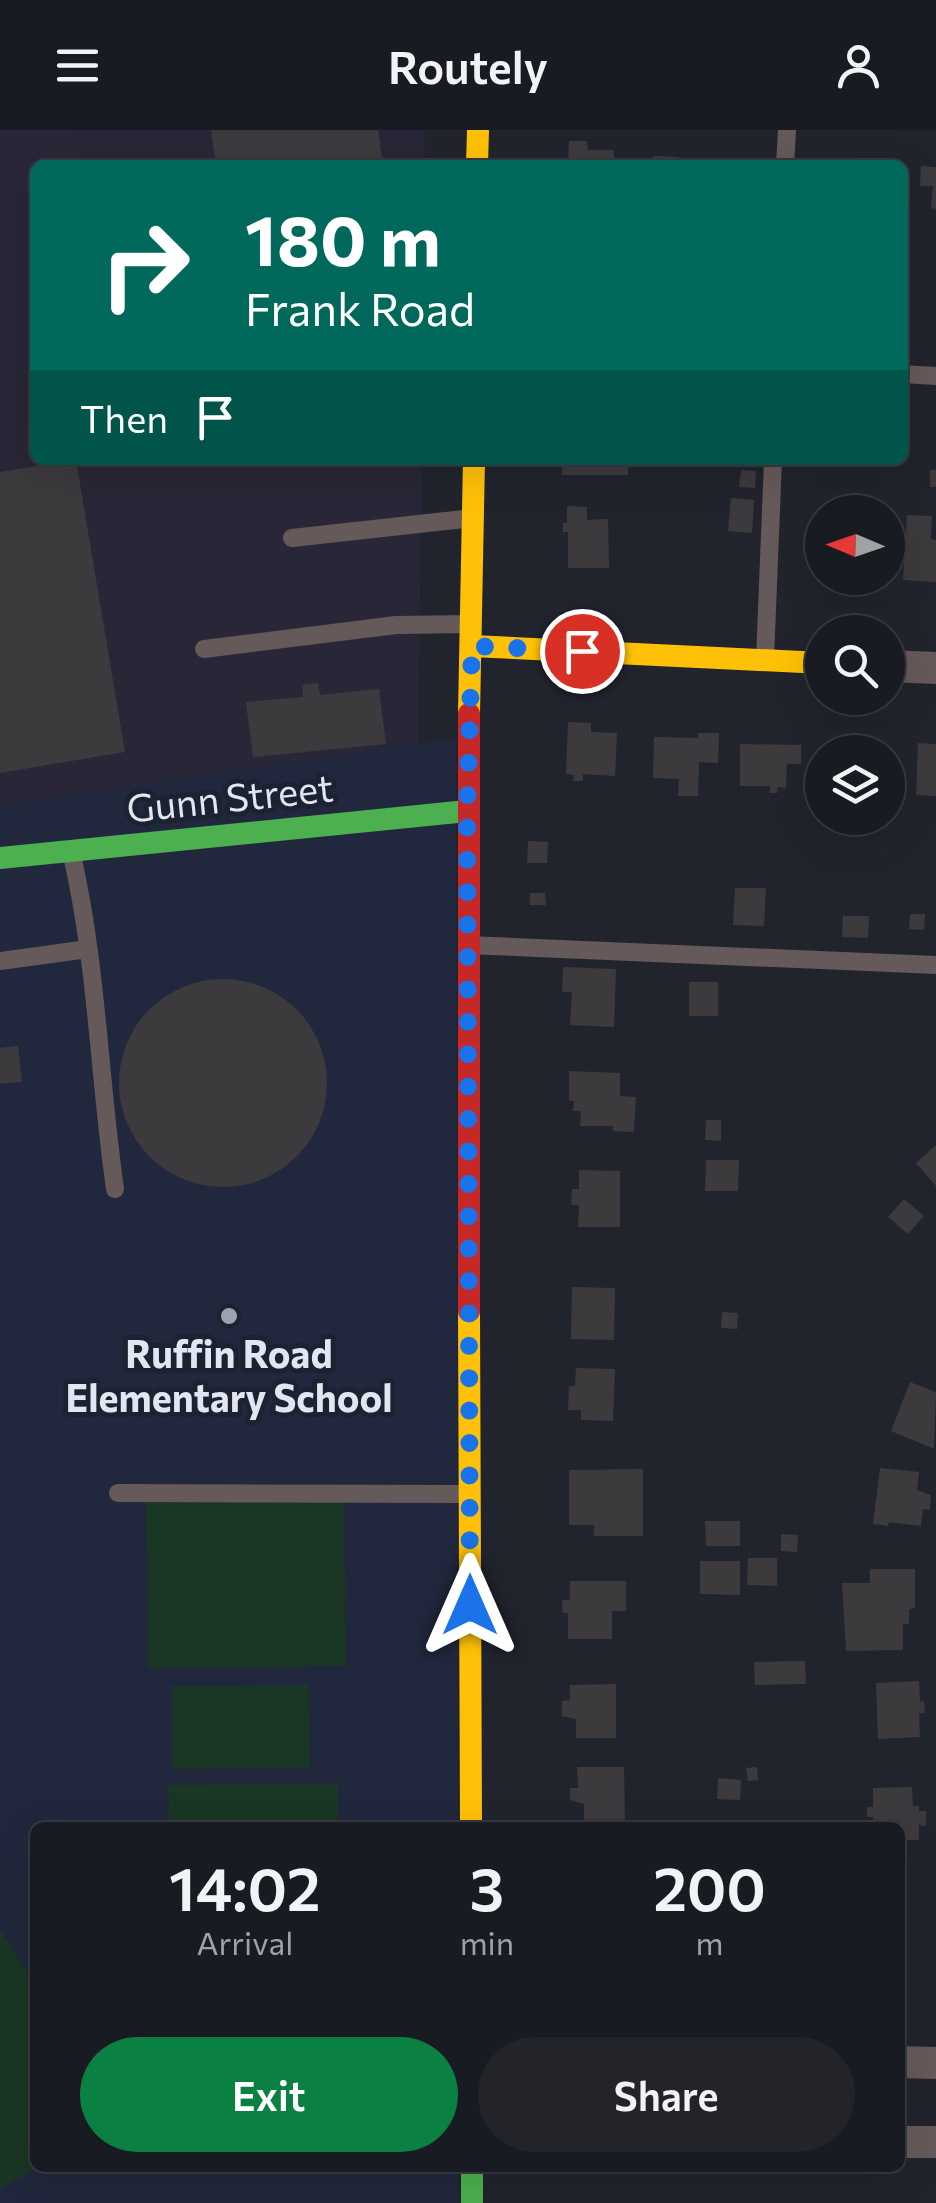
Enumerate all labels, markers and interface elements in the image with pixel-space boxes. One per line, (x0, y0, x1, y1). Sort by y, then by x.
icon: menu (50, 38, 105, 93)
text: Routely (388, 38, 548, 93)
icon: person (831, 38, 886, 93)
text: 180 m (245, 195, 441, 280)
icon: right (80, 200, 210, 330)
text: Frank Road (245, 280, 475, 335)
icon: arrive (188, 390, 243, 445)
text: Then (80, 394, 168, 441)
north arrow (805, 495, 905, 595)
map controls (805, 495, 905, 835)
pin (540, 609, 625, 694)
button: search (805, 615, 905, 715)
icon: arrive (555, 624, 610, 679)
button: layers (805, 735, 905, 835)
street label: Gunn Street (124, 762, 335, 831)
marker: Ruffin Road Elementary School (218, 1305, 240, 1327)
place label: Ruffin Road Elementary School (65, 1329, 393, 1420)
position arrow (418, 1553, 522, 1657)
text: 14:02 (169, 1850, 321, 1923)
text: 3 (470, 1850, 504, 1923)
text: 200 (653, 1850, 766, 1923)
text: Arrival (196, 1922, 293, 1962)
text: min (460, 1922, 514, 1962)
text: m (696, 1922, 724, 1962)
button: Exit (80, 2037, 458, 2152)
button: Share (478, 2037, 855, 2152)

